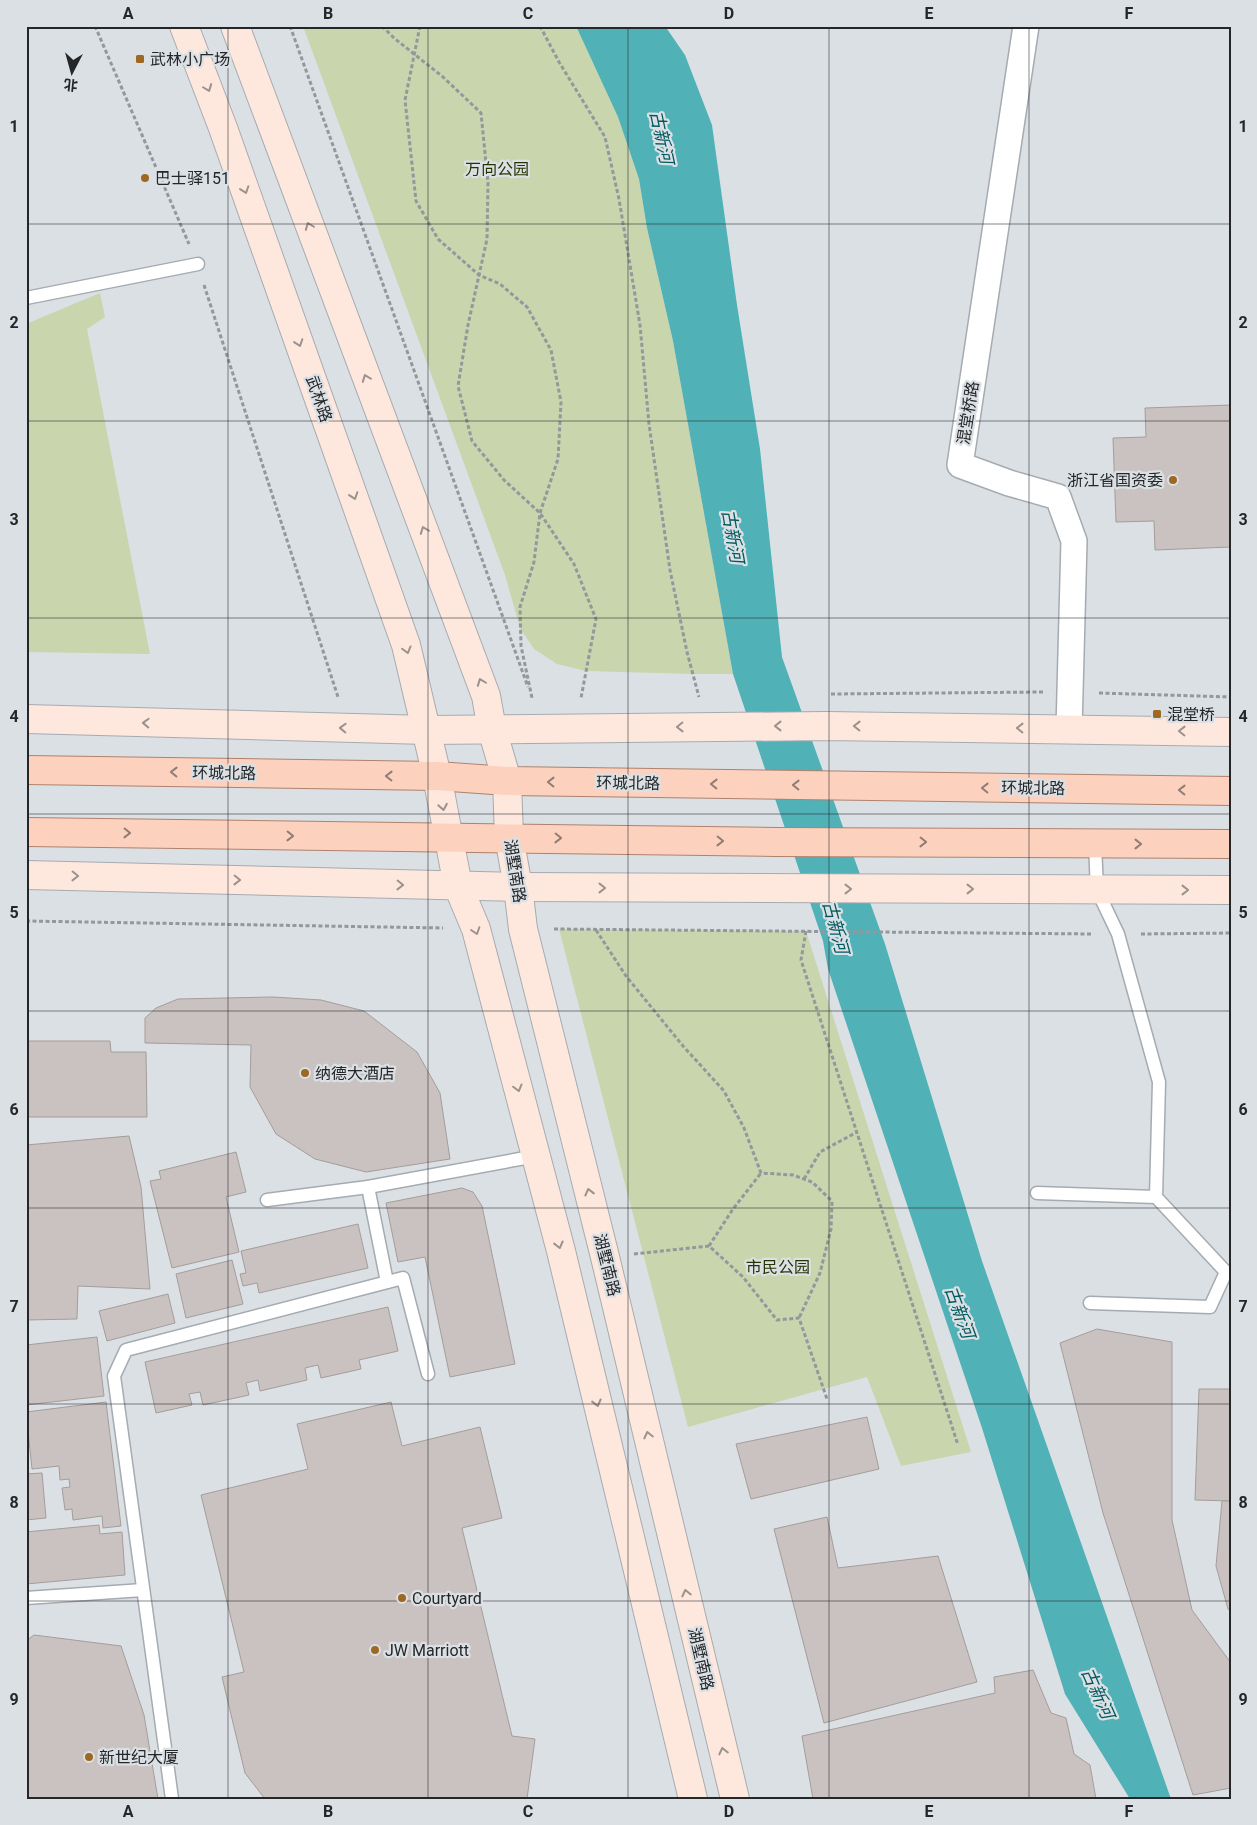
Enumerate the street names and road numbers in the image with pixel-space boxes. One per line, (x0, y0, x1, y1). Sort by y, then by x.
street label: 武林路 (302, 373, 336, 425)
street label: 混堂桥路 (954, 380, 982, 446)
street label: 环城北路 (192, 763, 256, 783)
street label: 环城北路 (596, 773, 660, 793)
street label: 环城北路 (1001, 778, 1065, 798)
street label: 湖墅南路 (501, 838, 529, 904)
street label: 湖墅南路 (590, 1232, 624, 1298)
street label: 湖墅南路 (685, 1626, 717, 1692)

